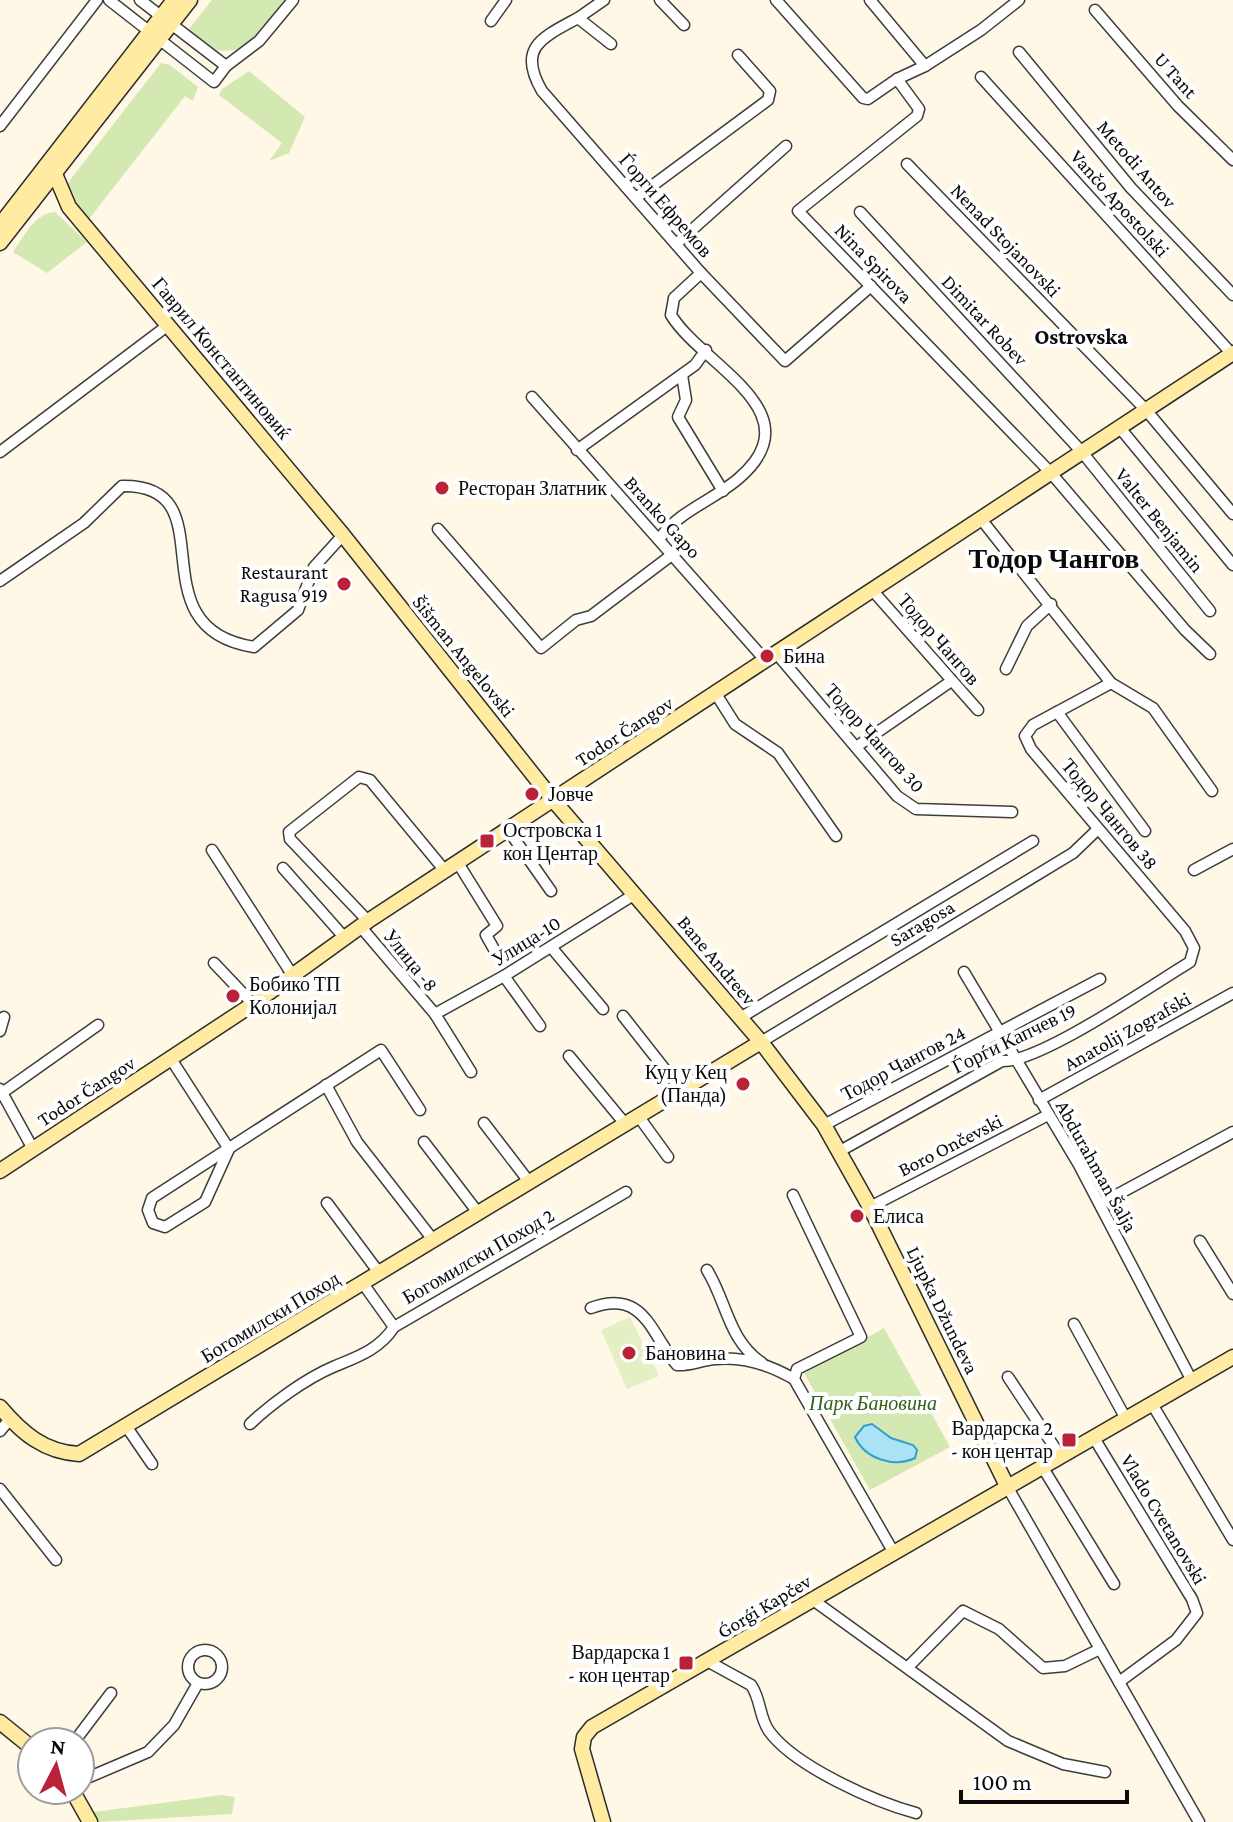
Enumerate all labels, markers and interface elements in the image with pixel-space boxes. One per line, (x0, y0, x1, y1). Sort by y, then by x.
street label: U Tant (1150, 48, 1202, 103)
street label: Metodi Antov (1093, 116, 1182, 213)
street label: Vančo Apostolski (1065, 145, 1174, 262)
street label: Ѓорги Ефремов (614, 149, 717, 262)
street label: Nenad Stojanovski (946, 179, 1065, 302)
street label: Nina Spirova (830, 219, 917, 308)
street label: Dimitar Robev (938, 270, 1033, 370)
street label: Гаврил Константиновиќ (147, 273, 296, 444)
district label: Ostrovska (1034, 324, 1128, 349)
street label: Valter Benjamin (1110, 463, 1209, 577)
street label: Branko Gapo (620, 471, 706, 563)
place label: Ресторан Златник (458, 477, 607, 500)
marker: Ресторан Златник (433, 479, 451, 497)
district label: Тодор Чангов (969, 543, 1139, 574)
place label: Restaurant Ragusa 919 (240, 561, 328, 607)
marker: Restaurant Ragusa 919 (335, 575, 353, 593)
street label: Тодор Чангов (893, 589, 985, 690)
street label: Šišman Angelovski (408, 591, 520, 722)
place label: Бина (783, 645, 825, 667)
marker: Бина (758, 647, 776, 665)
street label: Тодор Чангов 30 (820, 679, 929, 797)
street label: Todor Čangov (571, 691, 678, 771)
street label: Тодор Чангов 38 (1057, 754, 1163, 874)
place label: Јовче (548, 783, 594, 805)
marker: Јовче (523, 785, 541, 803)
place label: Островска 1 кон Центар (503, 819, 602, 865)
marker: Островска 1 кон Центар (478, 832, 496, 850)
street label: Saragosa (886, 895, 959, 952)
street label: Улица-10 (487, 911, 565, 972)
street label: Bane Andreev (673, 911, 761, 1010)
street label: Улица -8 (378, 924, 443, 996)
place label: Бобико ТП Колонијал (249, 973, 340, 1019)
marker: Бобико ТП Колонијал (224, 987, 242, 1005)
street label: Anatolij Zografski (1060, 987, 1195, 1076)
street label: Ѓорѓи Капчев 19 (948, 998, 1080, 1078)
street label: Тодор Чангов 24 (837, 1021, 969, 1106)
street label: Todor Čangov (33, 1051, 140, 1131)
place label: Куц у Кец (Панда) (645, 1061, 727, 1107)
marker: Куц у Кец (Панда) (734, 1075, 752, 1093)
street label: Abdurahman Šalja (1051, 1096, 1142, 1236)
street label: Boro Ončevski (894, 1109, 1006, 1181)
street label: Богомилски Поход 2 (398, 1204, 558, 1309)
place label: Елиса (873, 1205, 924, 1227)
marker: Елиса (848, 1207, 866, 1225)
street label: Ljupka Džundeva (902, 1243, 983, 1378)
street label: Богомилски Поход (197, 1267, 344, 1368)
place label: Бановина (645, 1342, 726, 1364)
marker: Бановина (620, 1344, 638, 1362)
park label: Парк Бановина (808, 1392, 937, 1415)
place label: Вардарска 2 - кон центар (951, 1417, 1053, 1463)
marker: Вардарска 2 - кон центар (1060, 1431, 1078, 1449)
street label: Vlado Cvetanovski (1117, 1450, 1211, 1588)
street label: Ǵorǵi Kapčev (713, 1569, 816, 1643)
place label: Вардарска 1 - кон центар (568, 1641, 670, 1687)
marker: Вардарска 1 - кон центар (677, 1654, 695, 1672)
north arrow (16, 1726, 96, 1806)
text: N (49, 1733, 67, 1760)
scale bar (961, 1754, 1127, 1804)
text: 100 m (973, 1768, 1032, 1795)

